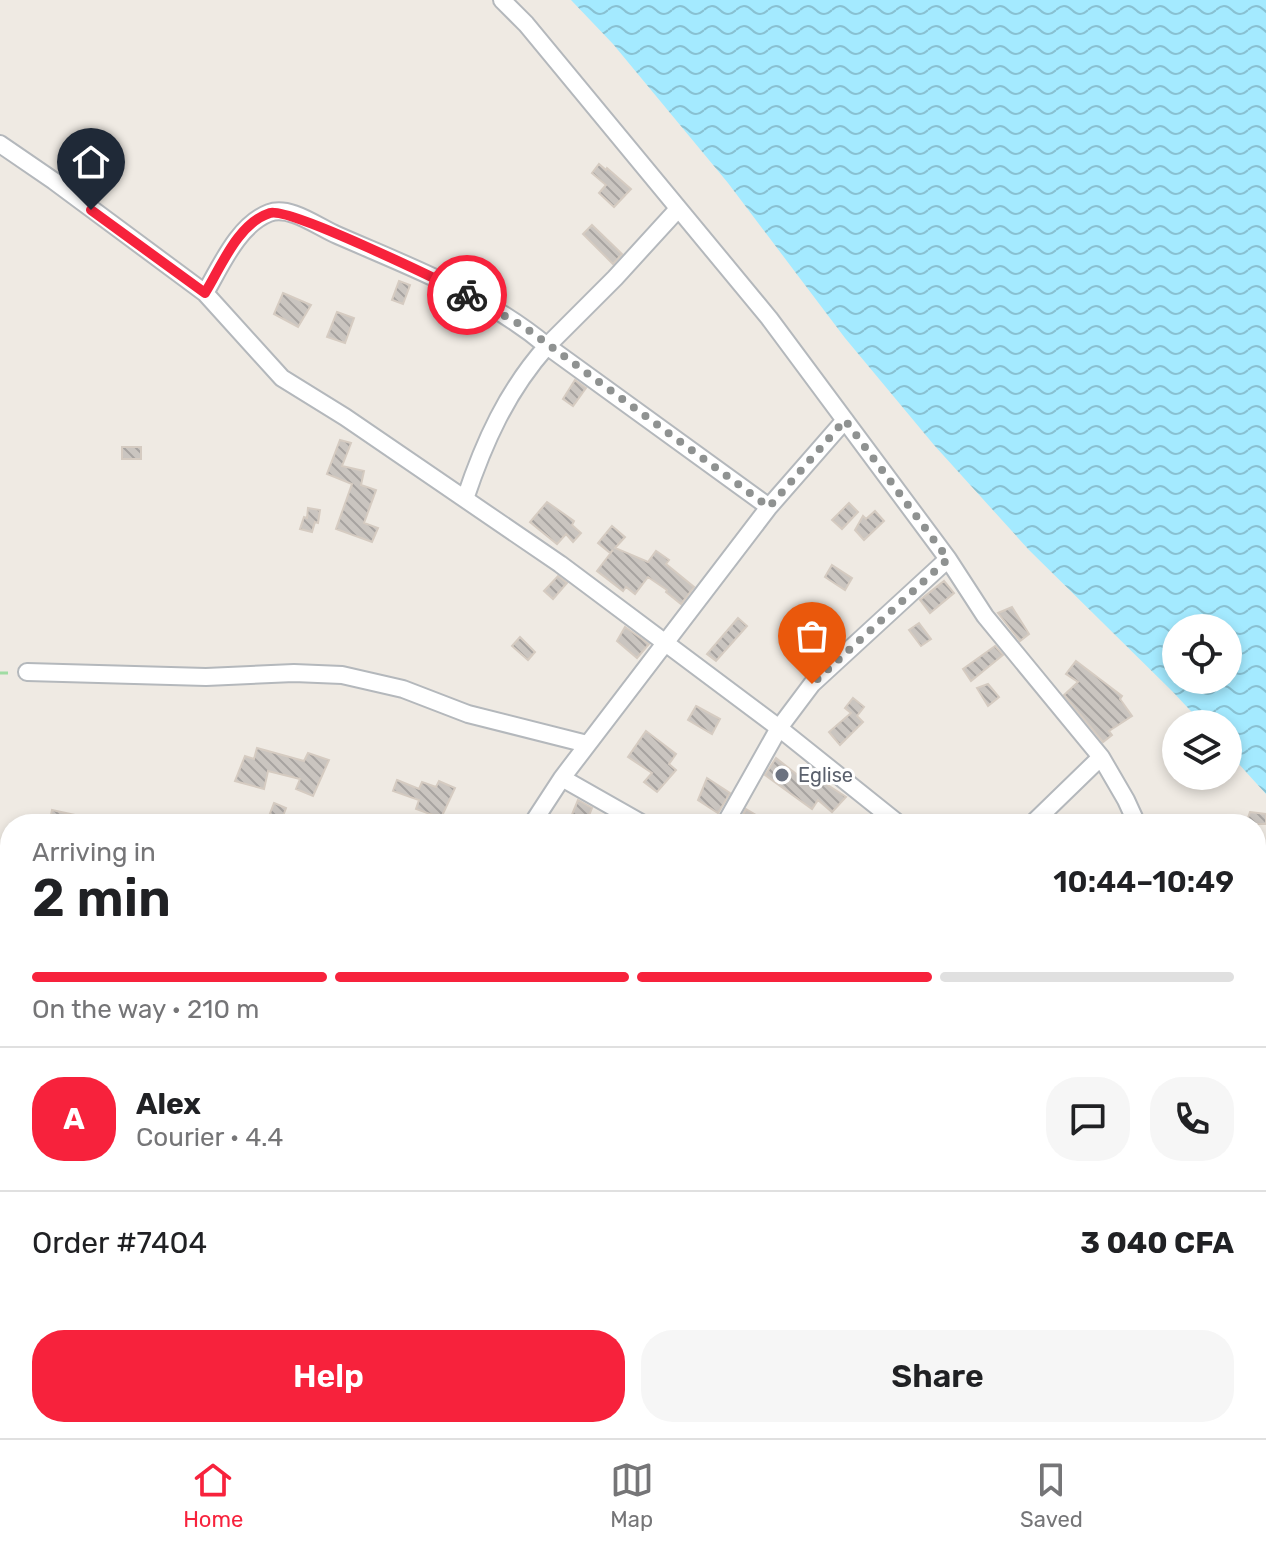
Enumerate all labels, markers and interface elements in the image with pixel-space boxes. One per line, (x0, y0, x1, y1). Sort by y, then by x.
pin (57, 128, 125, 210)
icon: home (69, 140, 113, 184)
courier (427, 255, 507, 335)
icon: bike (445, 273, 489, 317)
pin (778, 602, 846, 684)
icon: bag (790, 614, 834, 658)
map controls (1162, 614, 1242, 790)
button: locate (1162, 614, 1242, 694)
button: layers (1162, 710, 1242, 790)
place label: Eglise (798, 763, 853, 787)
marker: Eglise (773, 766, 791, 784)
text: Arriving in (32, 837, 156, 868)
text: 10:44–10:49 (1053, 864, 1234, 900)
text: 2 min (32, 867, 171, 929)
text: On the way · 210 m (32, 994, 259, 1025)
button: chat (1046, 1077, 1130, 1161)
button: phone (1150, 1077, 1234, 1161)
text: Alex (136, 1086, 201, 1122)
text: A (63, 1101, 85, 1137)
text: Courier · 4.4 (136, 1122, 283, 1153)
text: Order #7404 (32, 1225, 207, 1261)
text: 3 040 CFA (1080, 1225, 1234, 1261)
button: Help (32, 1330, 625, 1422)
button: Share (641, 1330, 1234, 1422)
tab: Home (183, 1458, 243, 1533)
tab: Map (610, 1458, 654, 1533)
tab: Saved (1020, 1458, 1083, 1533)

